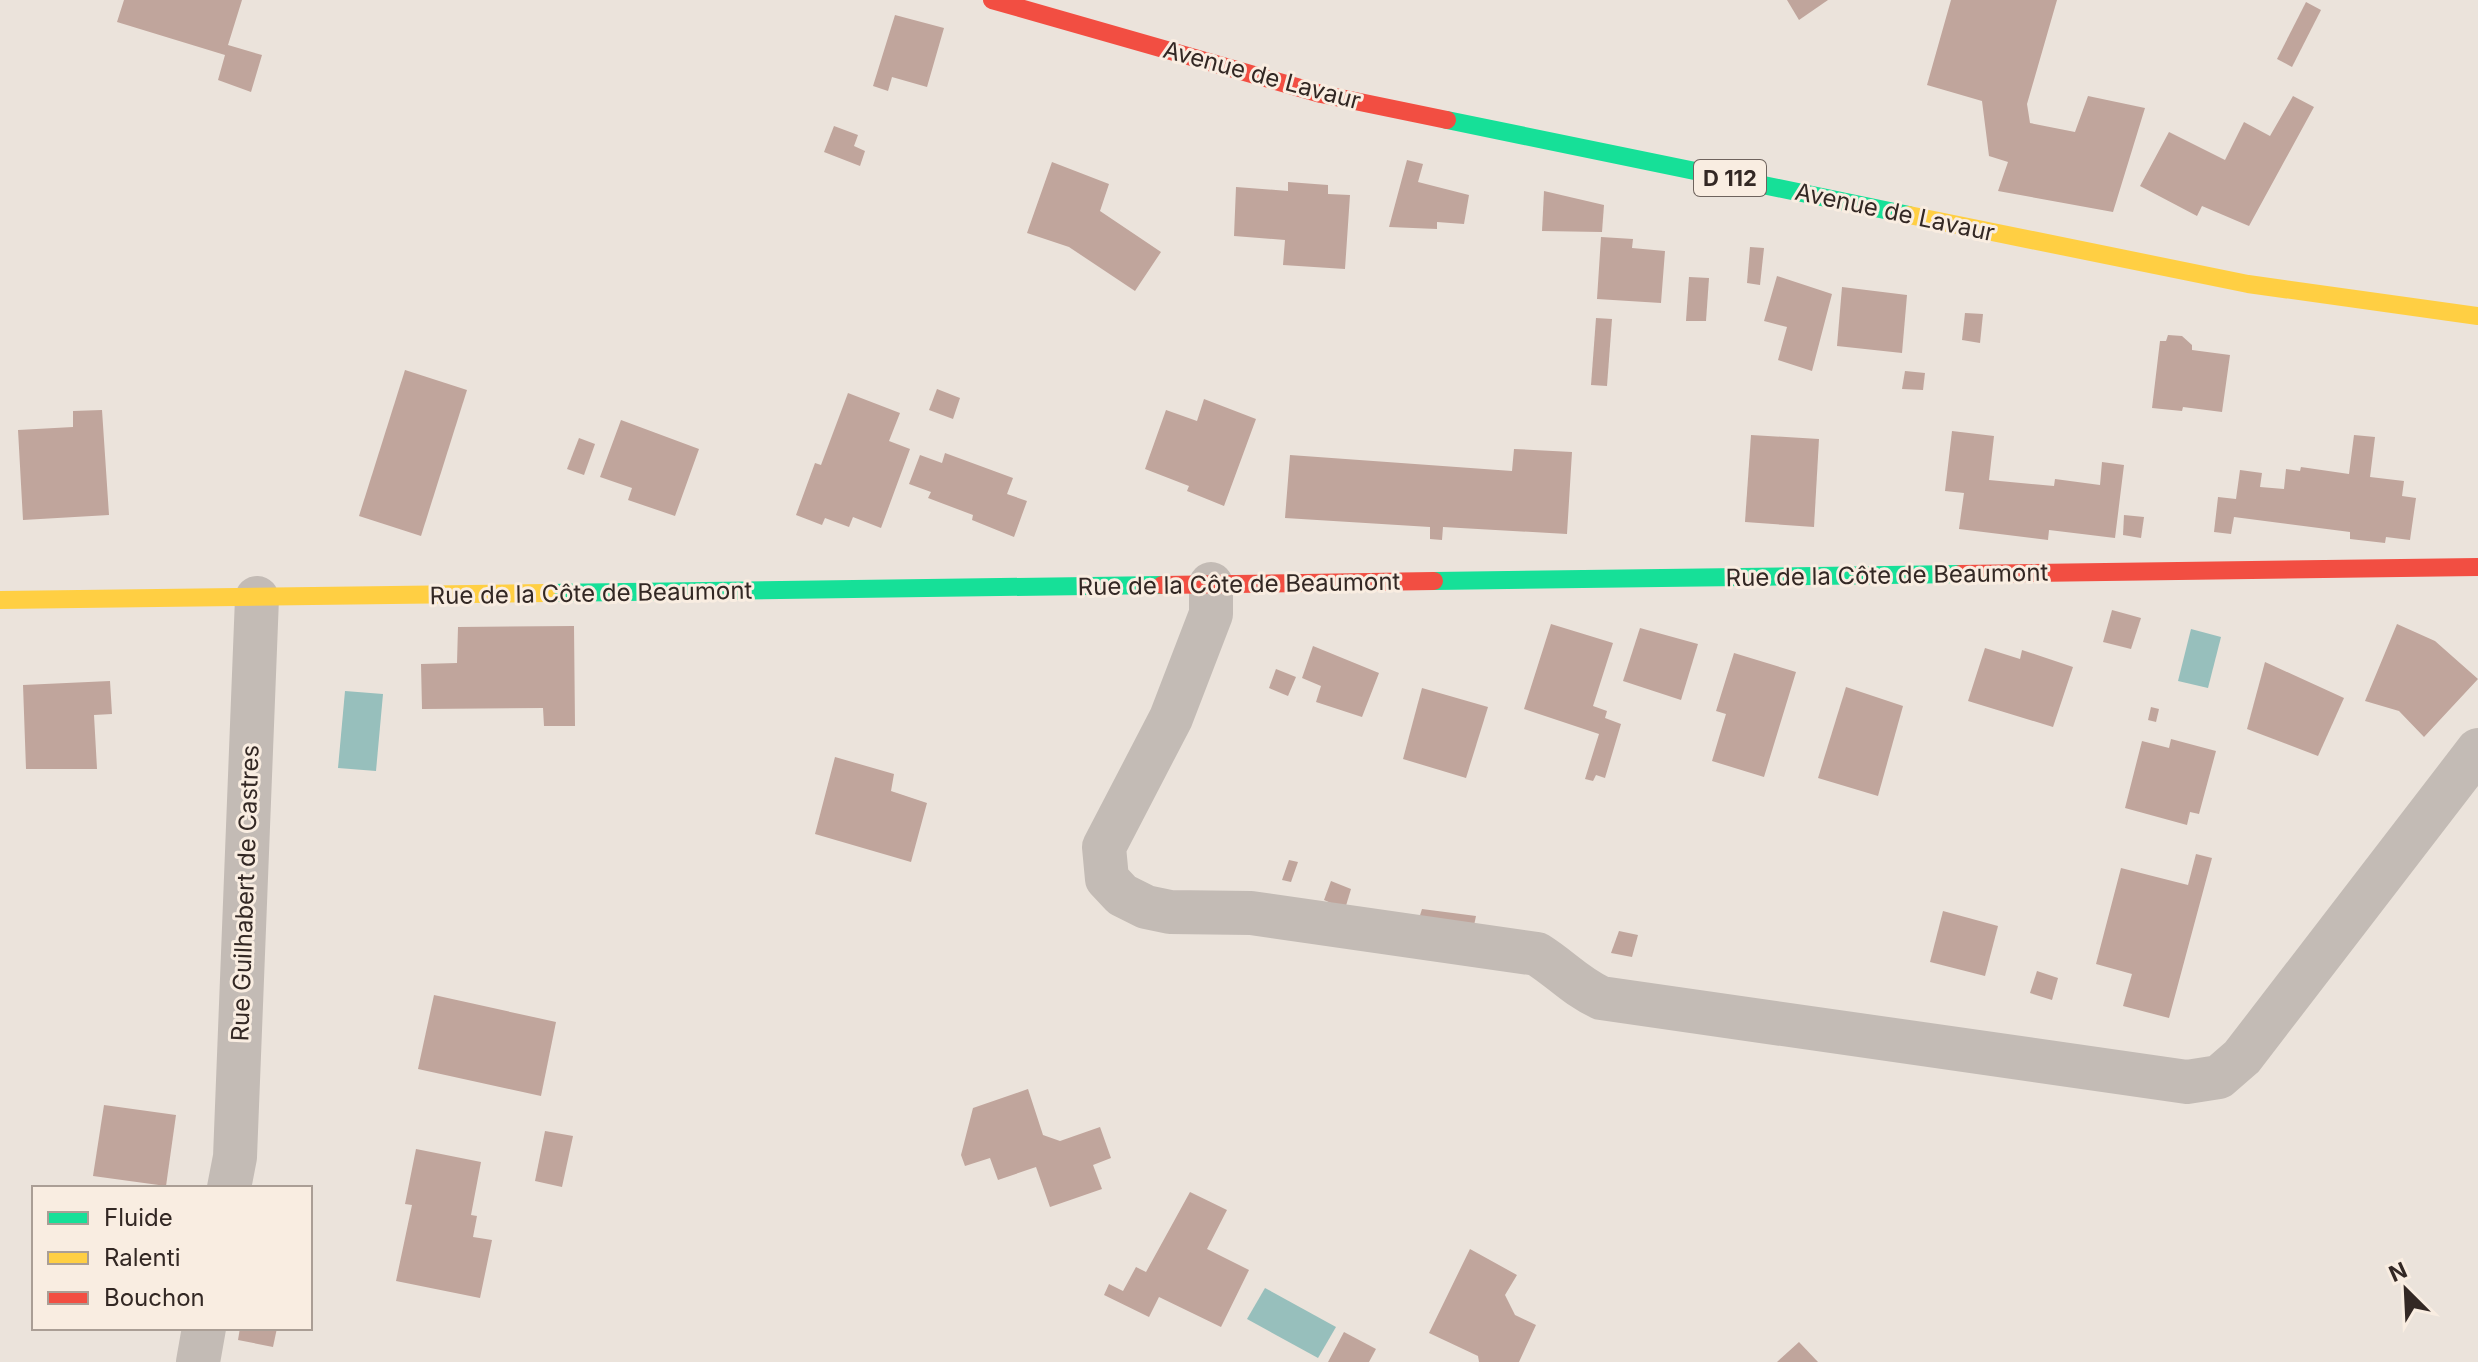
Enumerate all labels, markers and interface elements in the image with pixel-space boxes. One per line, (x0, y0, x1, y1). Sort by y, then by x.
street label: Avenue de Lavaur (1160, 35, 1364, 115)
road number: D 112 (1694, 160, 1766, 196)
street label: Avenue de Lavaur (1793, 177, 1997, 247)
street label: Rue de la Côte de Beaumont (1725, 558, 2049, 592)
street label: Rue de la Côte de Beaumont (1077, 567, 1401, 601)
street label: Rue de la Côte de Beaumont (429, 576, 753, 610)
street label: Rue Guilhabert de Castres (225, 744, 265, 1042)
legend (32, 1186, 312, 1330)
text: Fluide (104, 1203, 173, 1232)
text: Ralenti (104, 1243, 180, 1272)
north arrow (2366, 1250, 2446, 1330)
text: N (2385, 1256, 2411, 1287)
text: Bouchon (104, 1283, 205, 1312)

